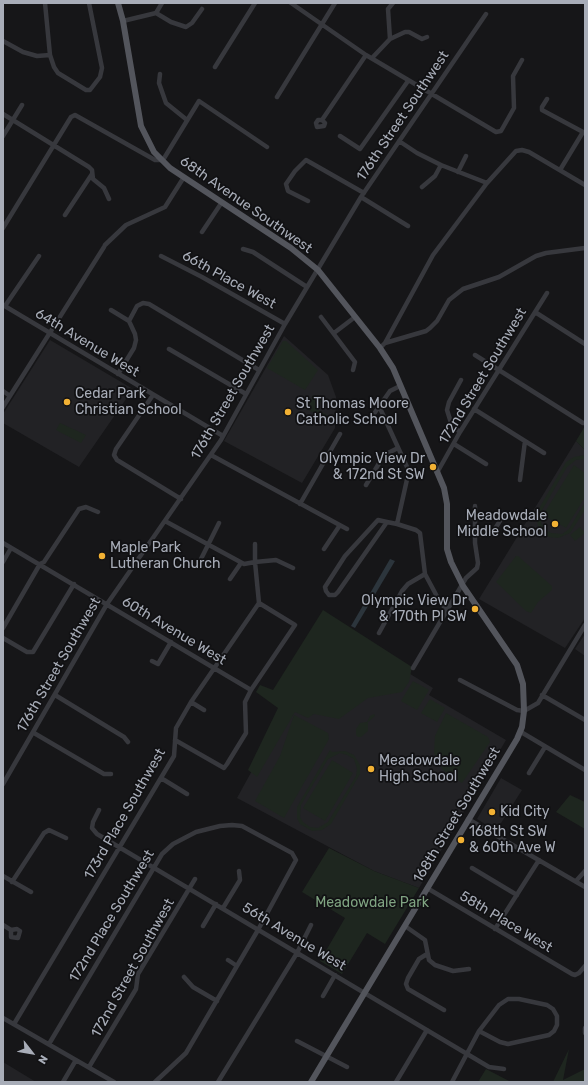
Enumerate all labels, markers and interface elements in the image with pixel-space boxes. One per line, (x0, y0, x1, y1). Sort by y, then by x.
street label: 176th Street Southwest (353, 48, 453, 184)
street label: 68th Avenue Southwest (177, 153, 315, 257)
street label: 66th Place West (179, 247, 279, 313)
street label: 64th Avenue West (32, 305, 142, 381)
street label: 172nd Street Southwest (436, 305, 530, 447)
street label: 176th Street Southwest (187, 322, 279, 462)
place label: Cedar Park Christian School (75, 386, 182, 418)
place label: St Thomas Moore Catholic School (296, 396, 409, 428)
marker: Cedar Park Christian School (62, 397, 72, 407)
marker: St Thomas Moore Catholic School (283, 407, 293, 417)
place label: Olympic View Dr & 172nd St SW (319, 451, 425, 484)
marker: Olympic View Dr & 172nd St SW (428, 462, 438, 472)
place label: Meadowdale Middle School (457, 508, 547, 540)
marker: Meadowdale Middle School (550, 519, 560, 529)
place label: Maple Park Lutheran Church (110, 540, 220, 572)
marker: Maple Park Lutheran Church (97, 551, 107, 561)
street label: 60th Avenue West (119, 593, 229, 669)
place label: Olympic View Dr & 170th Pl SW (361, 593, 467, 626)
street label: 176th Street Southwest (13, 595, 105, 735)
marker: Olympic View Dr & 170th Pl SW (470, 604, 480, 614)
street label: 168th Street Southwest (410, 744, 504, 886)
street label: 173rd Place Southwest (81, 746, 169, 882)
place label: Meadowdale High School (379, 753, 460, 786)
marker: Meadowdale High School (366, 764, 376, 774)
place label: Kid City (500, 804, 549, 820)
marker: Kid City (487, 807, 497, 817)
place label: 168th St SW & 60th Ave W (469, 824, 556, 856)
marker: 168th St SW & 60th Ave W (456, 835, 466, 845)
street label: 172nd Place Southwest (66, 847, 158, 985)
street label: 58th Place West (457, 888, 555, 956)
park label: Meadowdale Park (315, 895, 429, 911)
street label: 172nd Street Southwest (88, 896, 178, 1040)
street label: 56th Avenue West (239, 899, 349, 975)
north arrow (12, 1033, 52, 1073)
text: N (35, 1053, 50, 1066)

